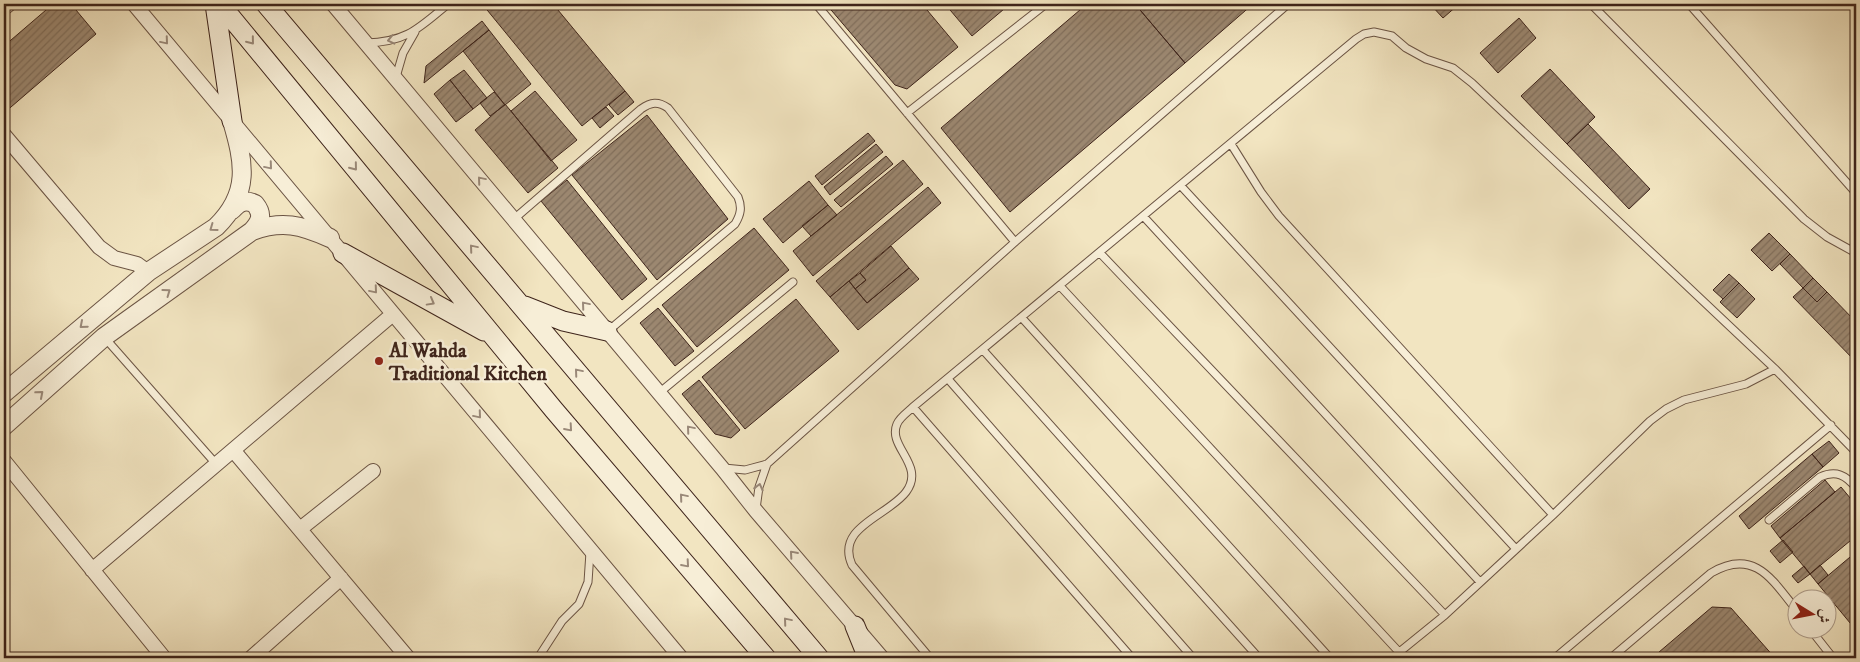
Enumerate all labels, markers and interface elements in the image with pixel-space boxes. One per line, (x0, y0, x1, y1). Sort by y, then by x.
one-way arrow (387, 34, 396, 45)
one-way arrow (159, 35, 168, 44)
one-way arrow (246, 36, 255, 45)
one-way arrow (264, 160, 273, 169)
one-way arrow (349, 161, 357, 170)
one-way arrow (479, 177, 487, 186)
one-way arrow (209, 222, 219, 231)
one-way arrow (470, 245, 479, 254)
one-way arrow (368, 285, 377, 294)
one-way arrow (161, 289, 171, 298)
one-way arrow (426, 296, 435, 306)
one-way arrow (582, 301, 591, 310)
one-way arrow (80, 320, 89, 328)
place label: Al Wahda Traditional Kitchen (388, 339, 547, 387)
marker: Al Wahda Traditional Kitchen (373, 355, 385, 367)
one-way arrow (576, 369, 584, 378)
one-way arrow (35, 391, 44, 400)
one-way arrow (472, 409, 481, 418)
one-way arrow (563, 422, 572, 431)
one-way arrow (686, 426, 695, 435)
one-way arrow (753, 482, 764, 491)
one-way arrow (680, 493, 689, 502)
one-way arrow (790, 551, 799, 560)
one-way arrow (680, 559, 689, 568)
north arrow (1788, 590, 1838, 640)
text: ش (1814, 608, 1834, 625)
one-way arrow (785, 618, 793, 627)

